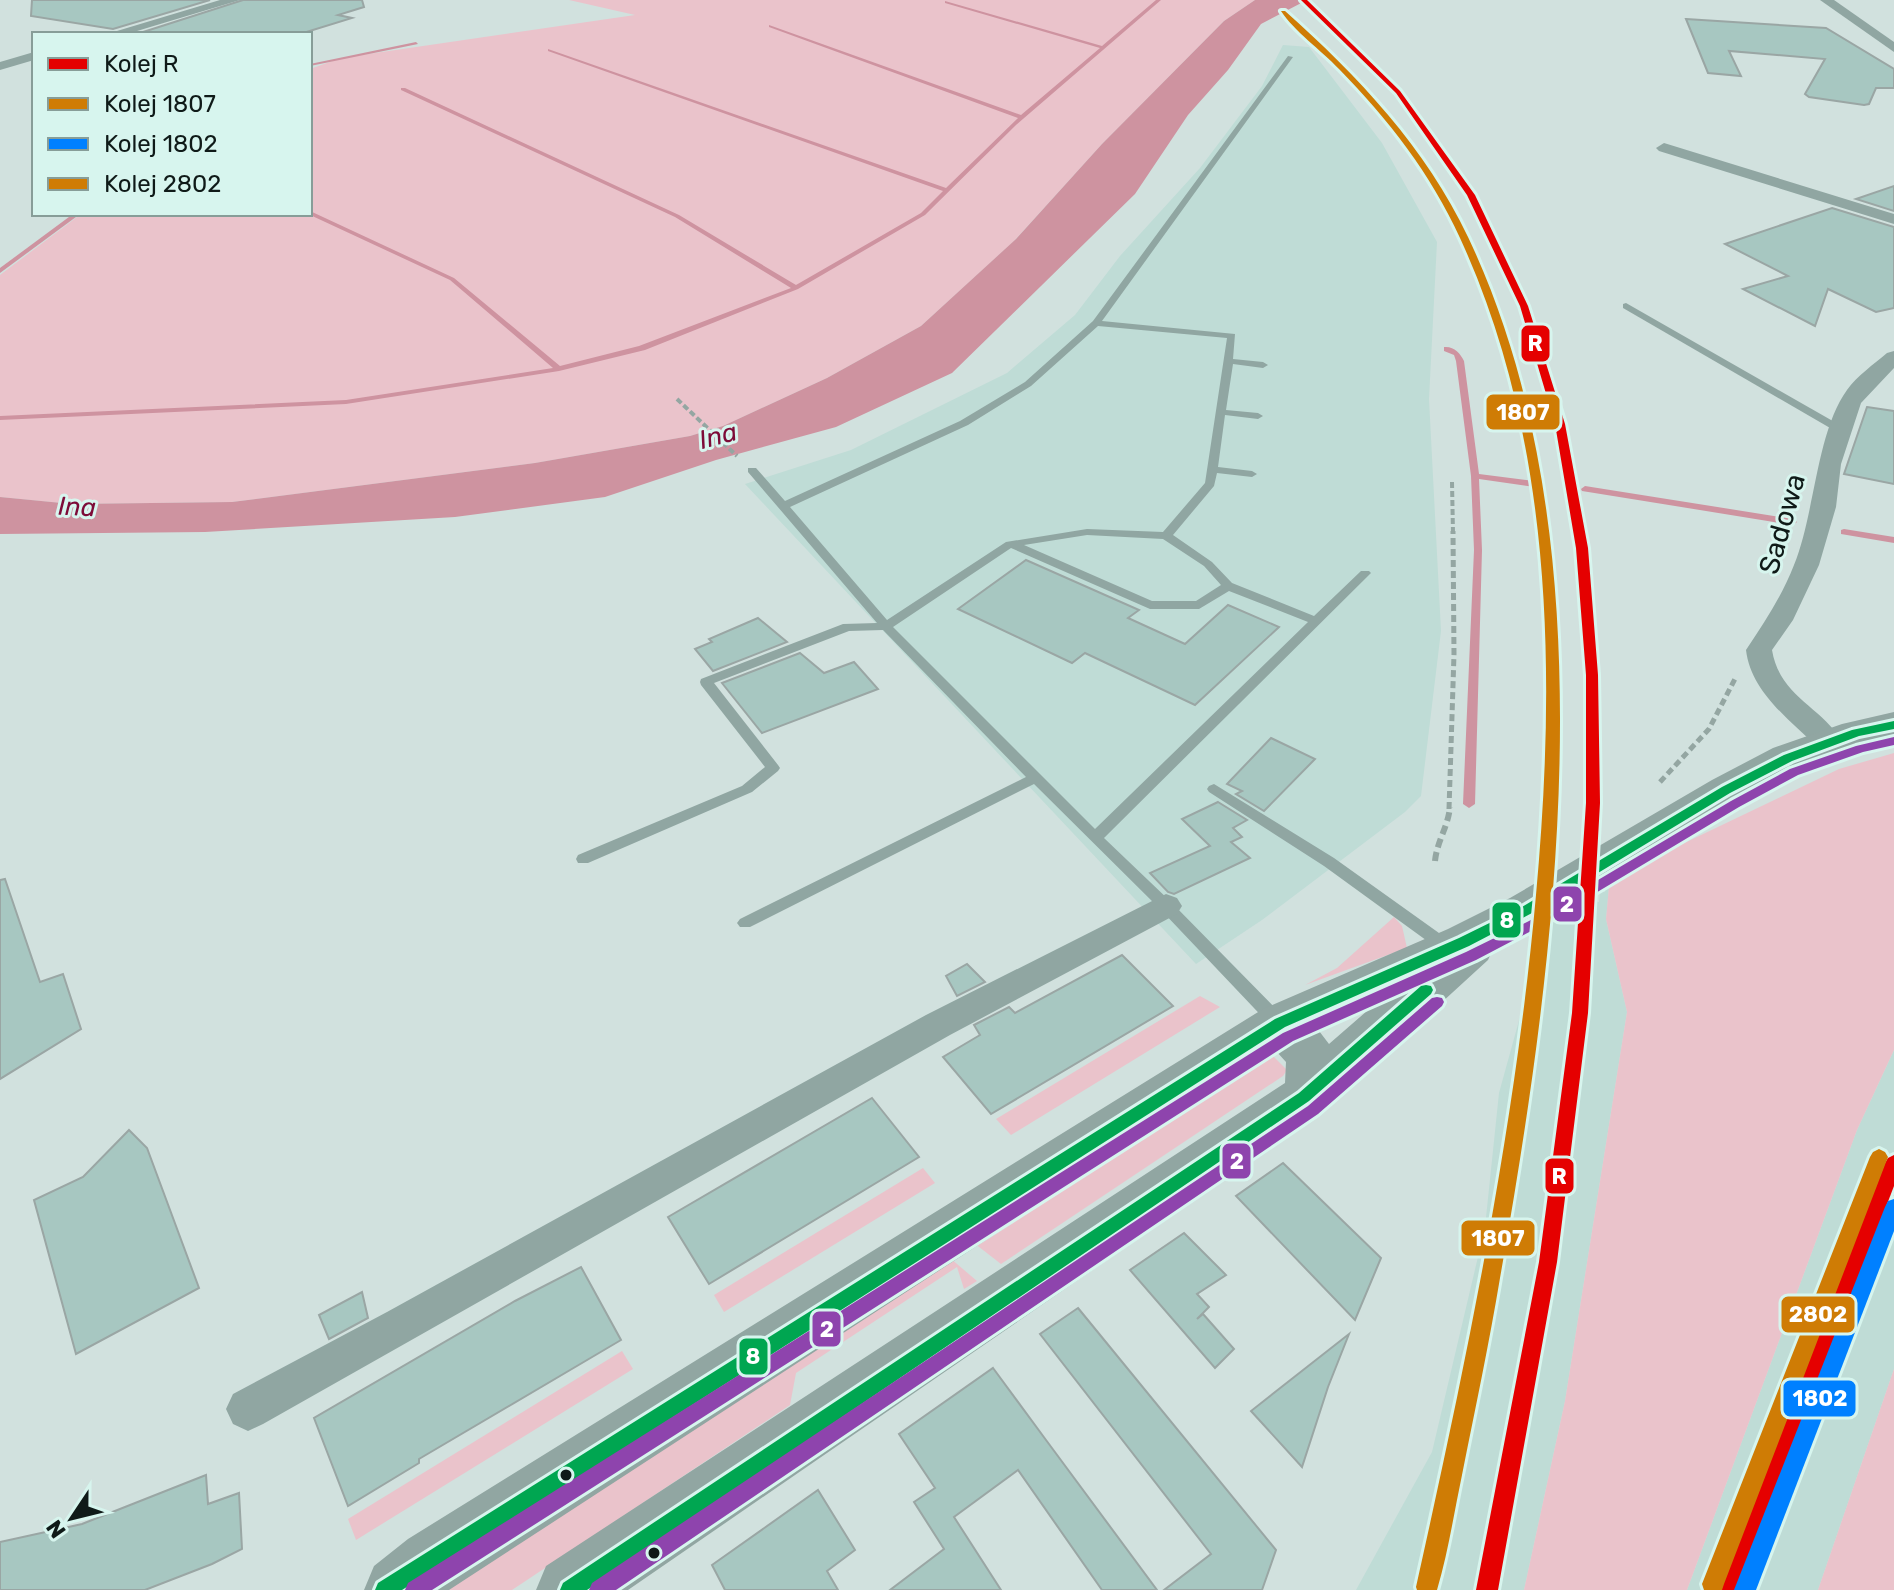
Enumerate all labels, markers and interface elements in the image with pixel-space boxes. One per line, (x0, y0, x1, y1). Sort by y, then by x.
legend (32, 32, 312, 216)
text: Kolej R (104, 50, 178, 78)
text: Kolej 1807 (104, 90, 216, 118)
text: Kolej 1802 (104, 130, 218, 158)
text: Kolej 2802 (104, 170, 221, 198)
line badge: R (1520, 324, 1551, 363)
text: R (1527, 330, 1543, 357)
line badge: 1807 (1485, 393, 1561, 431)
text: 1807 (1496, 399, 1550, 426)
water label: Ina (696, 416, 740, 456)
street label: Sadowa (1752, 470, 1812, 578)
water label: Ina (57, 491, 97, 523)
line badge: 2 (1552, 885, 1583, 923)
text: 2 (1560, 891, 1574, 918)
line badge: 8 (1491, 901, 1522, 939)
text: 8 (1500, 907, 1514, 934)
line badge: 2 (1221, 1142, 1252, 1180)
text: 2 (1230, 1148, 1244, 1175)
line badge: R (1544, 1157, 1575, 1195)
text: R (1551, 1163, 1567, 1190)
line badge: 1807 (1460, 1219, 1536, 1257)
text: 1807 (1471, 1225, 1525, 1252)
line badge: 2802 (1780, 1295, 1856, 1334)
text: 2802 (1789, 1301, 1847, 1328)
line badge: 2 (811, 1310, 842, 1348)
text: 2 (820, 1316, 834, 1343)
line badge: 8 (738, 1337, 769, 1376)
text: 8 (746, 1343, 760, 1370)
line badge: 1802 (1782, 1379, 1857, 1418)
text: 1802 (1792, 1385, 1848, 1412)
unlabelled marker (558, 1467, 574, 1483)
north arrow (32, 1478, 112, 1558)
text: N (40, 1515, 72, 1543)
unlabelled marker (646, 1545, 662, 1561)

